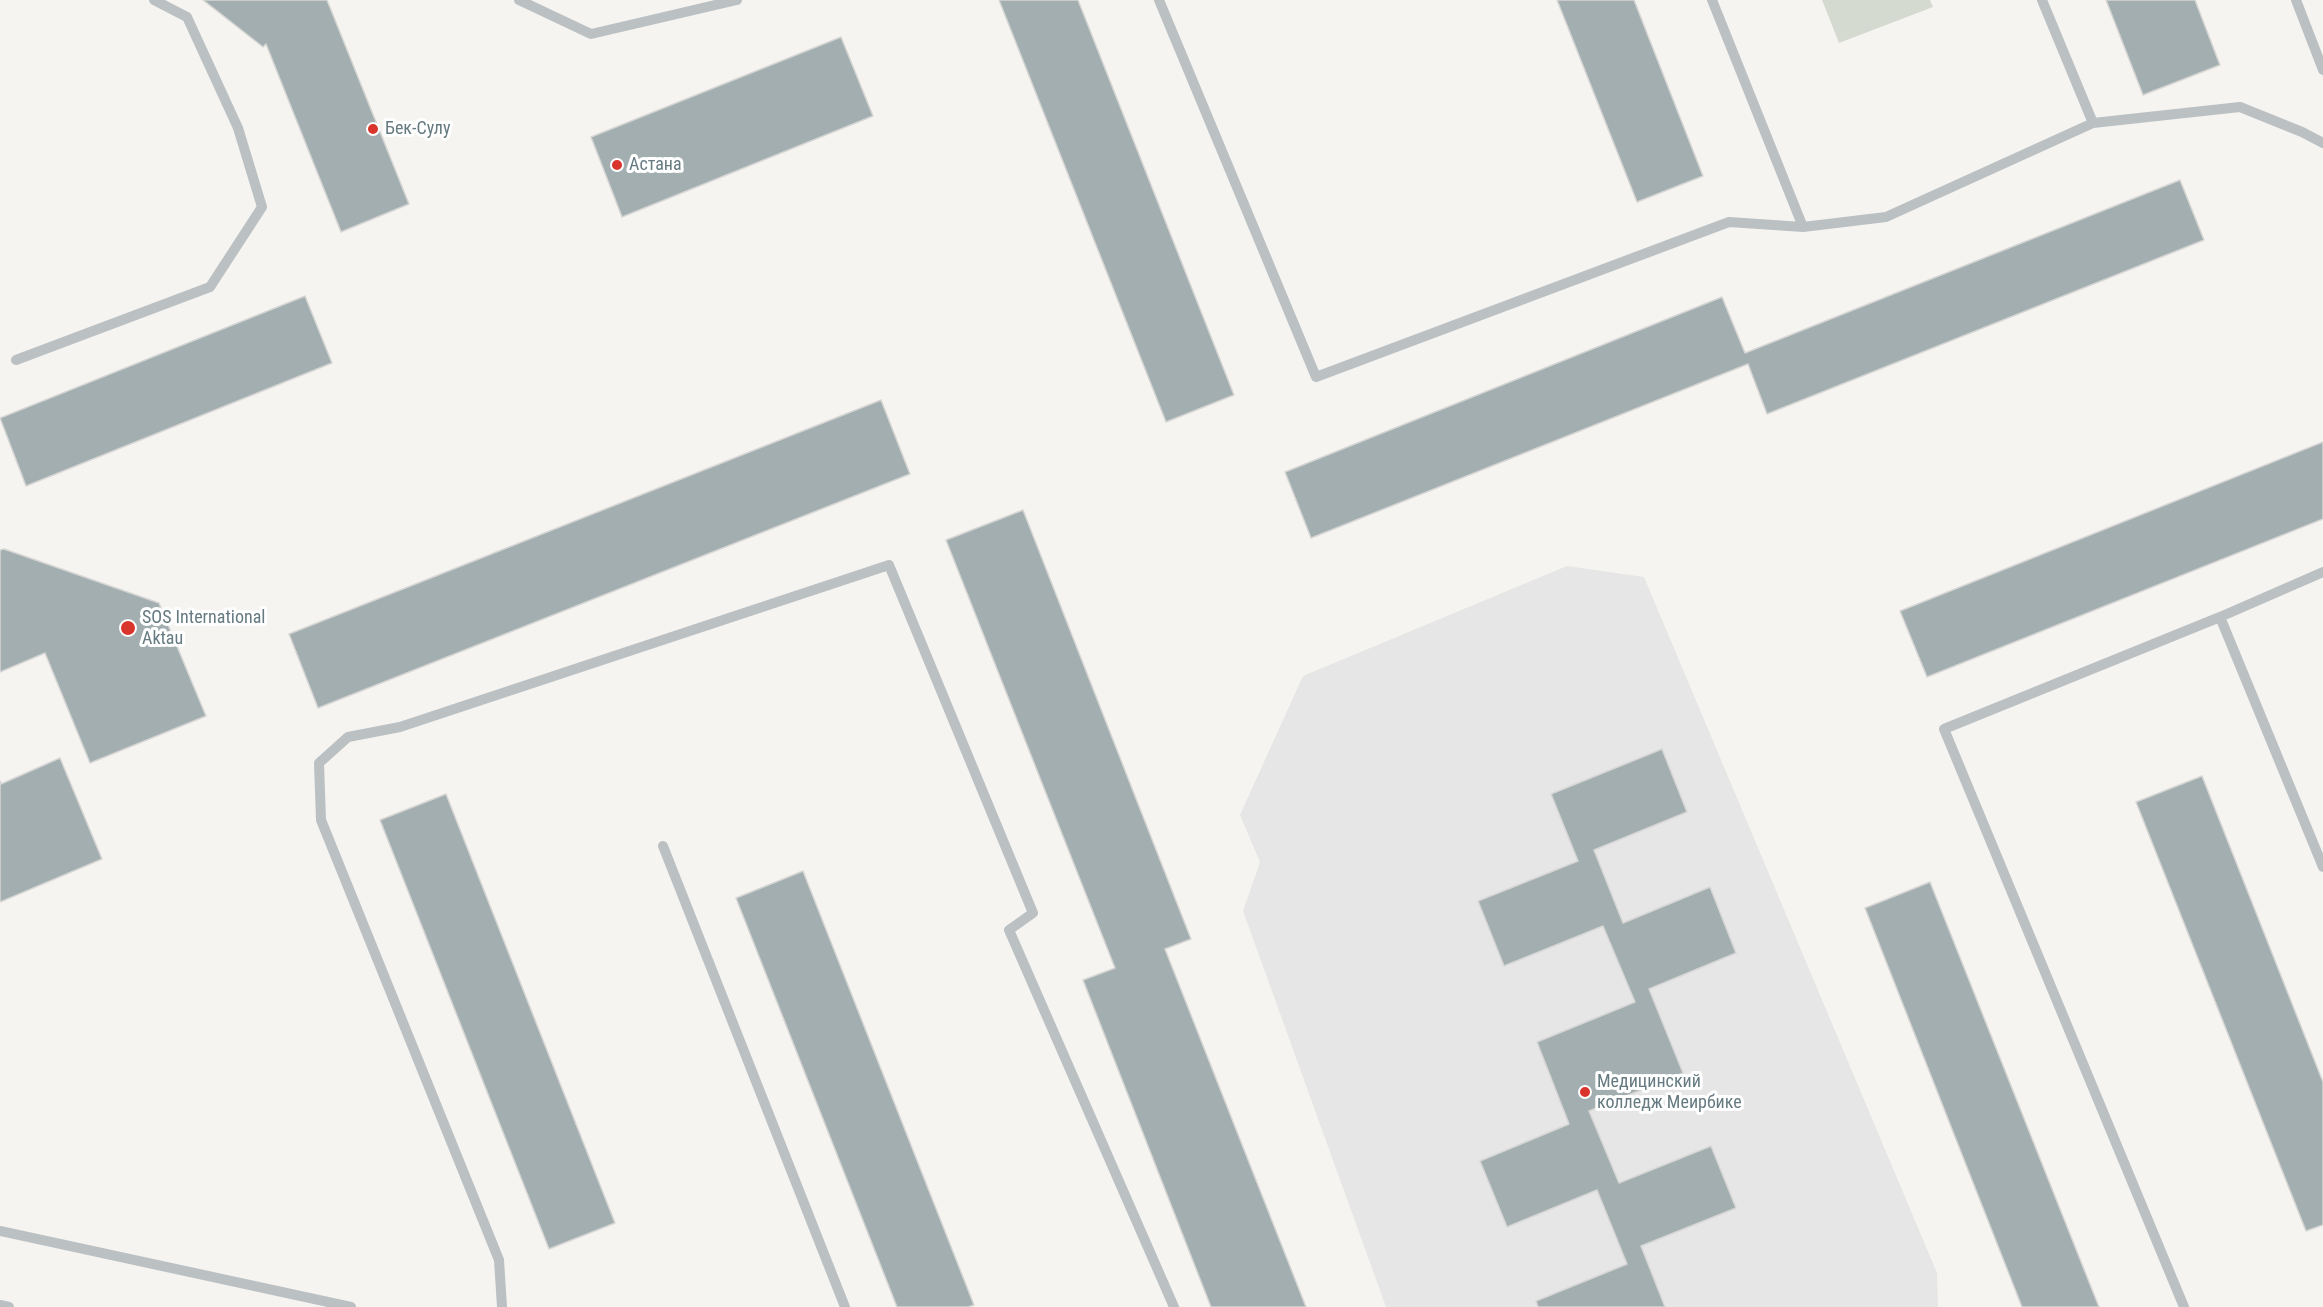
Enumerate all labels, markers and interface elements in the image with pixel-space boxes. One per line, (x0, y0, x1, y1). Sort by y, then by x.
place label: Бек-Сулу (385, 118, 450, 140)
marker: Бек-Сулу (366, 122, 380, 136)
place label: Астана (629, 154, 682, 176)
marker: Астана (610, 158, 624, 172)
place label: SOS International Aktau (142, 607, 265, 650)
marker: SOS International Aktau (119, 619, 137, 637)
place label: Медицинский колледж Меирбике (1597, 1071, 1742, 1114)
marker: Медицинский колледж Меирбике (1578, 1085, 1592, 1099)

